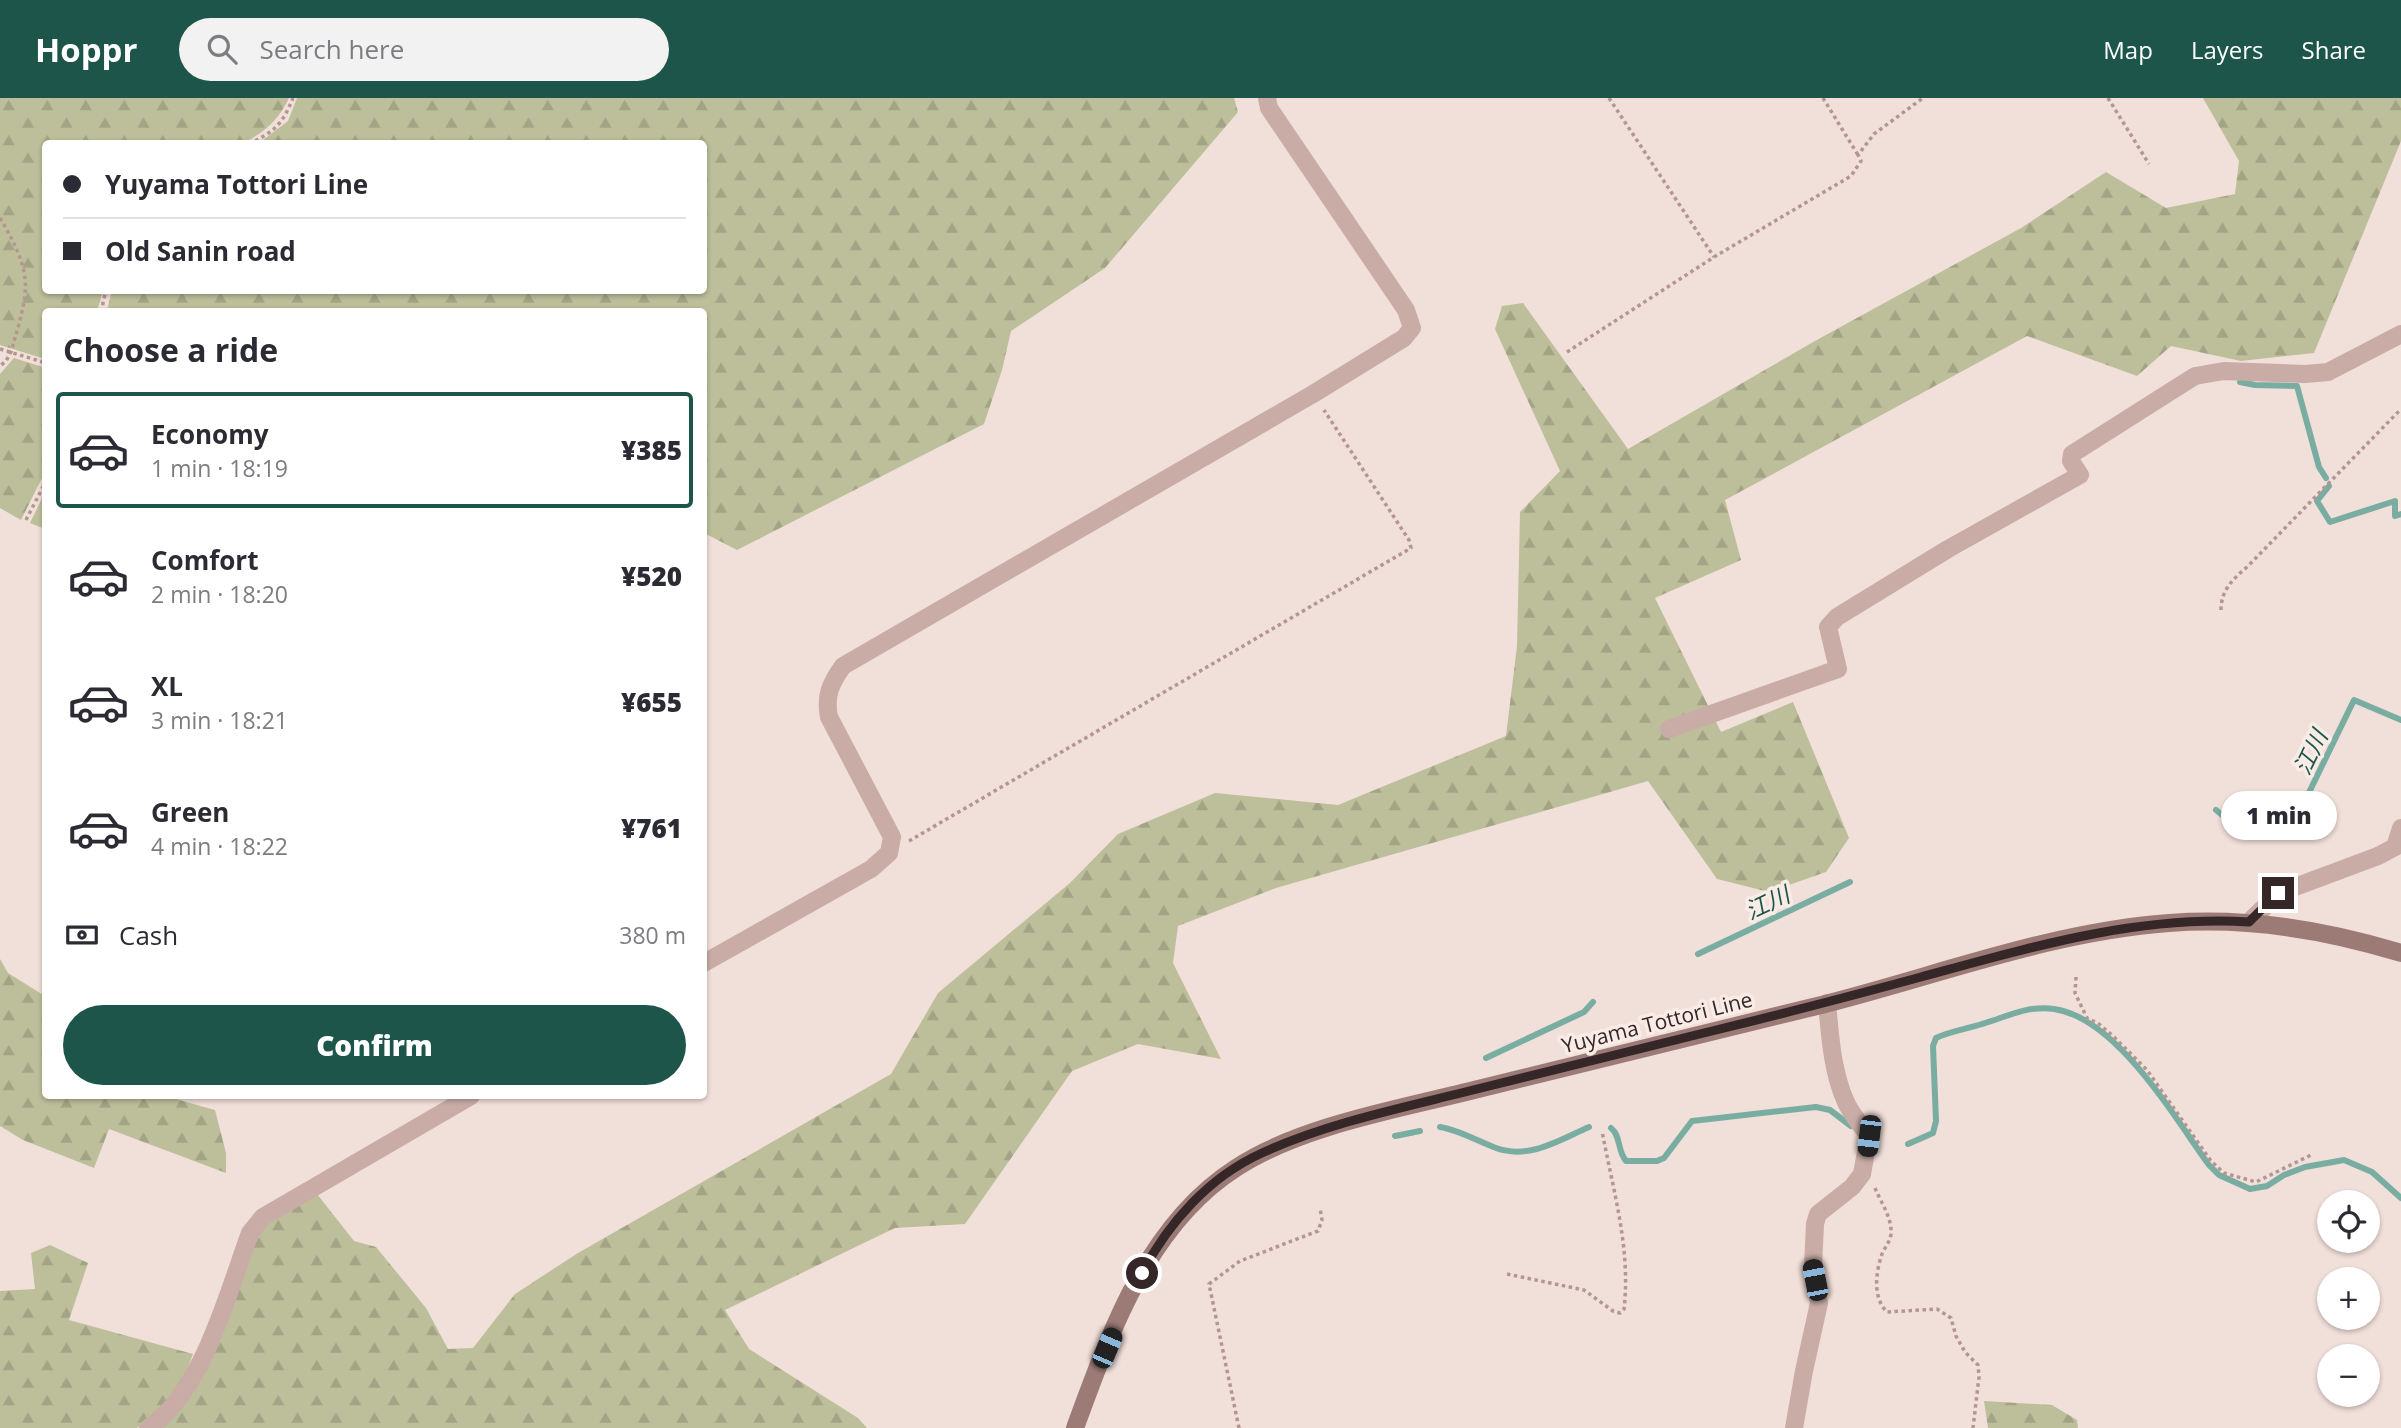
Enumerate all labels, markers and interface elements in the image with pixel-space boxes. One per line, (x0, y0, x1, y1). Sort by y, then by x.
search box (179, 18, 669, 81)
text: Hoppr (35, 27, 137, 72)
icon: search (203, 30, 241, 68)
text: Search here (259, 31, 404, 67)
text: Map (2103, 33, 2153, 66)
text: Layers (2191, 33, 2264, 66)
text: Share (2302, 33, 2366, 66)
text: Yuyama Tottori Line (105, 166, 368, 202)
text: Old Sanin road (105, 233, 296, 269)
text: Choose a ride (63, 328, 278, 371)
text: Economy (151, 416, 269, 452)
icon: car (67, 419, 130, 482)
text: ¥385 (621, 432, 682, 468)
text: 1 min · 18:19 (151, 452, 288, 484)
text: Comfort (151, 542, 258, 578)
icon: car (67, 545, 130, 608)
text: ¥520 (621, 558, 682, 594)
text: 2 min · 18:20 (151, 578, 288, 610)
text: XL (151, 668, 183, 704)
icon: car (67, 671, 130, 734)
text: ¥655 (621, 684, 682, 720)
text: 3 min · 18:21 (151, 704, 288, 736)
water label: 江川 (2286, 722, 2336, 780)
callout: 1 min (2220, 792, 2336, 840)
text: Green (151, 794, 229, 830)
icon: car (67, 797, 130, 860)
text: 1 min (2246, 799, 2312, 831)
text: ¥761 (621, 810, 682, 846)
text: 4 min · 18:22 (151, 830, 288, 862)
water label: 江川 (1739, 877, 1797, 926)
route end (2262, 877, 2294, 909)
icon: cash (63, 916, 101, 954)
text: Cash (119, 917, 178, 953)
text: 380 m (619, 919, 686, 951)
street label: Yuyama Tottori Line (1559, 985, 1755, 1059)
button: Confirm (63, 1005, 686, 1085)
car (1857, 1114, 1882, 1158)
map controls (2317, 1190, 2380, 1407)
button: locate (2317, 1190, 2380, 1253)
route start (1126, 1257, 1158, 1289)
car (1801, 1257, 1830, 1303)
button: + (2317, 1267, 2380, 1330)
car (1090, 1325, 1125, 1371)
button: − (2317, 1344, 2380, 1407)

